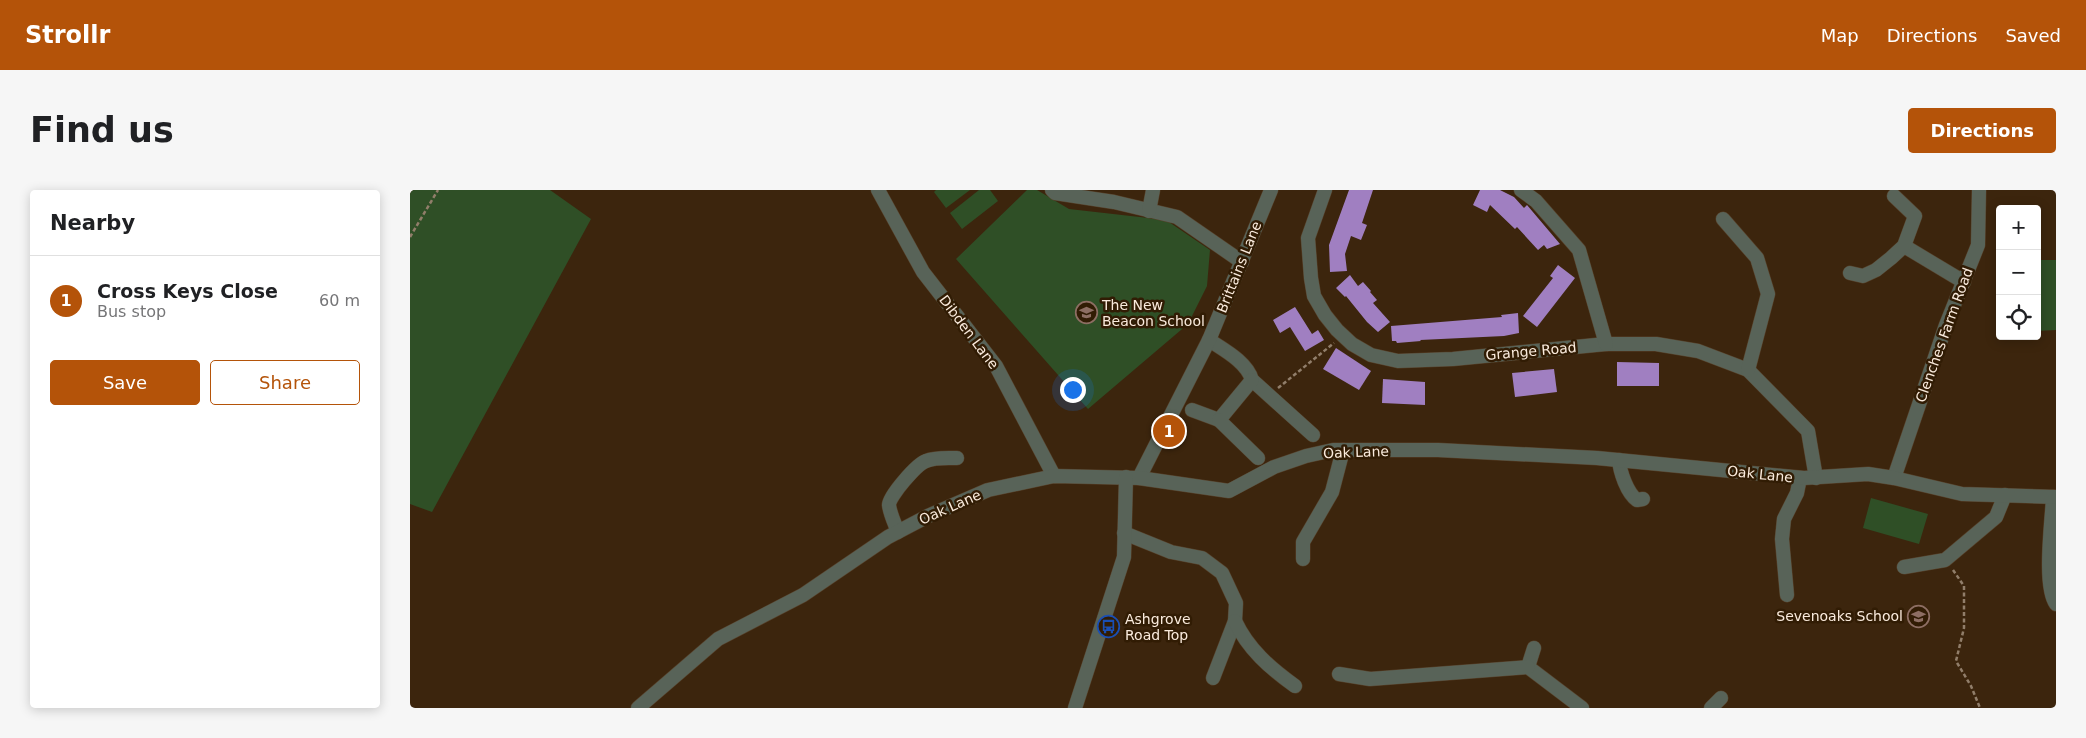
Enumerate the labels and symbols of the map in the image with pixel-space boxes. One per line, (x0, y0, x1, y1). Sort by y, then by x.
street label: Brittains Lane (1213, 219, 1265, 315)
street label: Clenches Farm Road (1912, 265, 1976, 405)
street label: Dibden Lane (936, 292, 1002, 372)
place label: The New Beacon School (1101, 297, 1205, 329)
school or university icon: The New Beacon School (1074, 301, 1098, 325)
street label: Grange Road (1485, 339, 1577, 363)
your location (1060, 377, 1086, 403)
pin: 1 (1153, 412, 1185, 450)
street label: Oak Lane (1323, 443, 1389, 461)
street label: Oak Lane (1726, 463, 1794, 485)
street label: Oak Lane (917, 486, 983, 528)
school or university icon: Sevenoaks School (1907, 604, 1931, 628)
place label: Sevenoaks School (1776, 608, 1903, 624)
place label: Ashgrove Road Top (1125, 611, 1191, 643)
bus stop icon: Ashgrove Road Top (1097, 615, 1121, 639)

